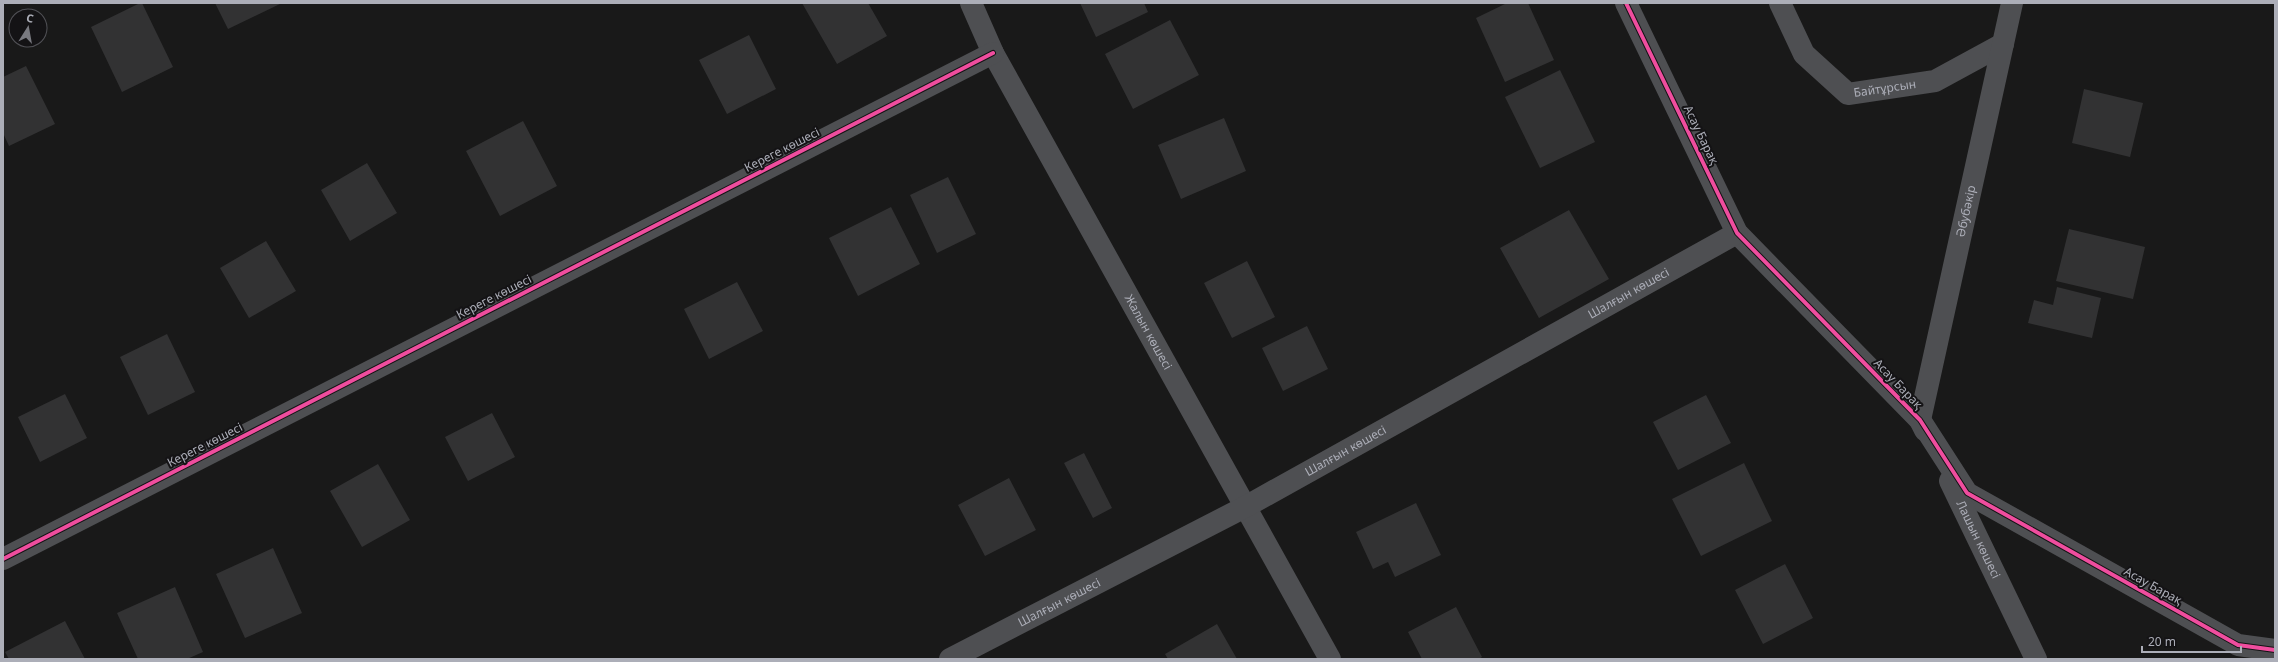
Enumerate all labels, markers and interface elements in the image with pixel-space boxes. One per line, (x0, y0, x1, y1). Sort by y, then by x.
north arrow (8, 8, 48, 48)
text: С (25, 10, 35, 26)
street label: Байтұрсын (1852, 75, 1917, 101)
street label: Асау Барақ (1680, 102, 1723, 168)
street label: Кереге көшесі (741, 123, 822, 176)
street label: Әбубәкір (1952, 184, 1980, 239)
street label: Шалғын көшесі (1585, 263, 1672, 322)
street label: Кереге көшесі (453, 270, 534, 323)
street label: Жалын көшесі (1121, 291, 1176, 373)
street label: Асау Барақ (1870, 355, 1927, 413)
street label: Кереге көшесі (164, 418, 245, 471)
street label: Шалғын көшесі (1302, 421, 1389, 480)
street label: Лашын көшесі (1953, 497, 2005, 581)
street label: Асау Барақ (2121, 563, 2186, 609)
street label: Шалғын көшесі (1015, 574, 1103, 631)
scale bar (2142, 628, 2241, 654)
text: 20 m (2148, 633, 2176, 650)

